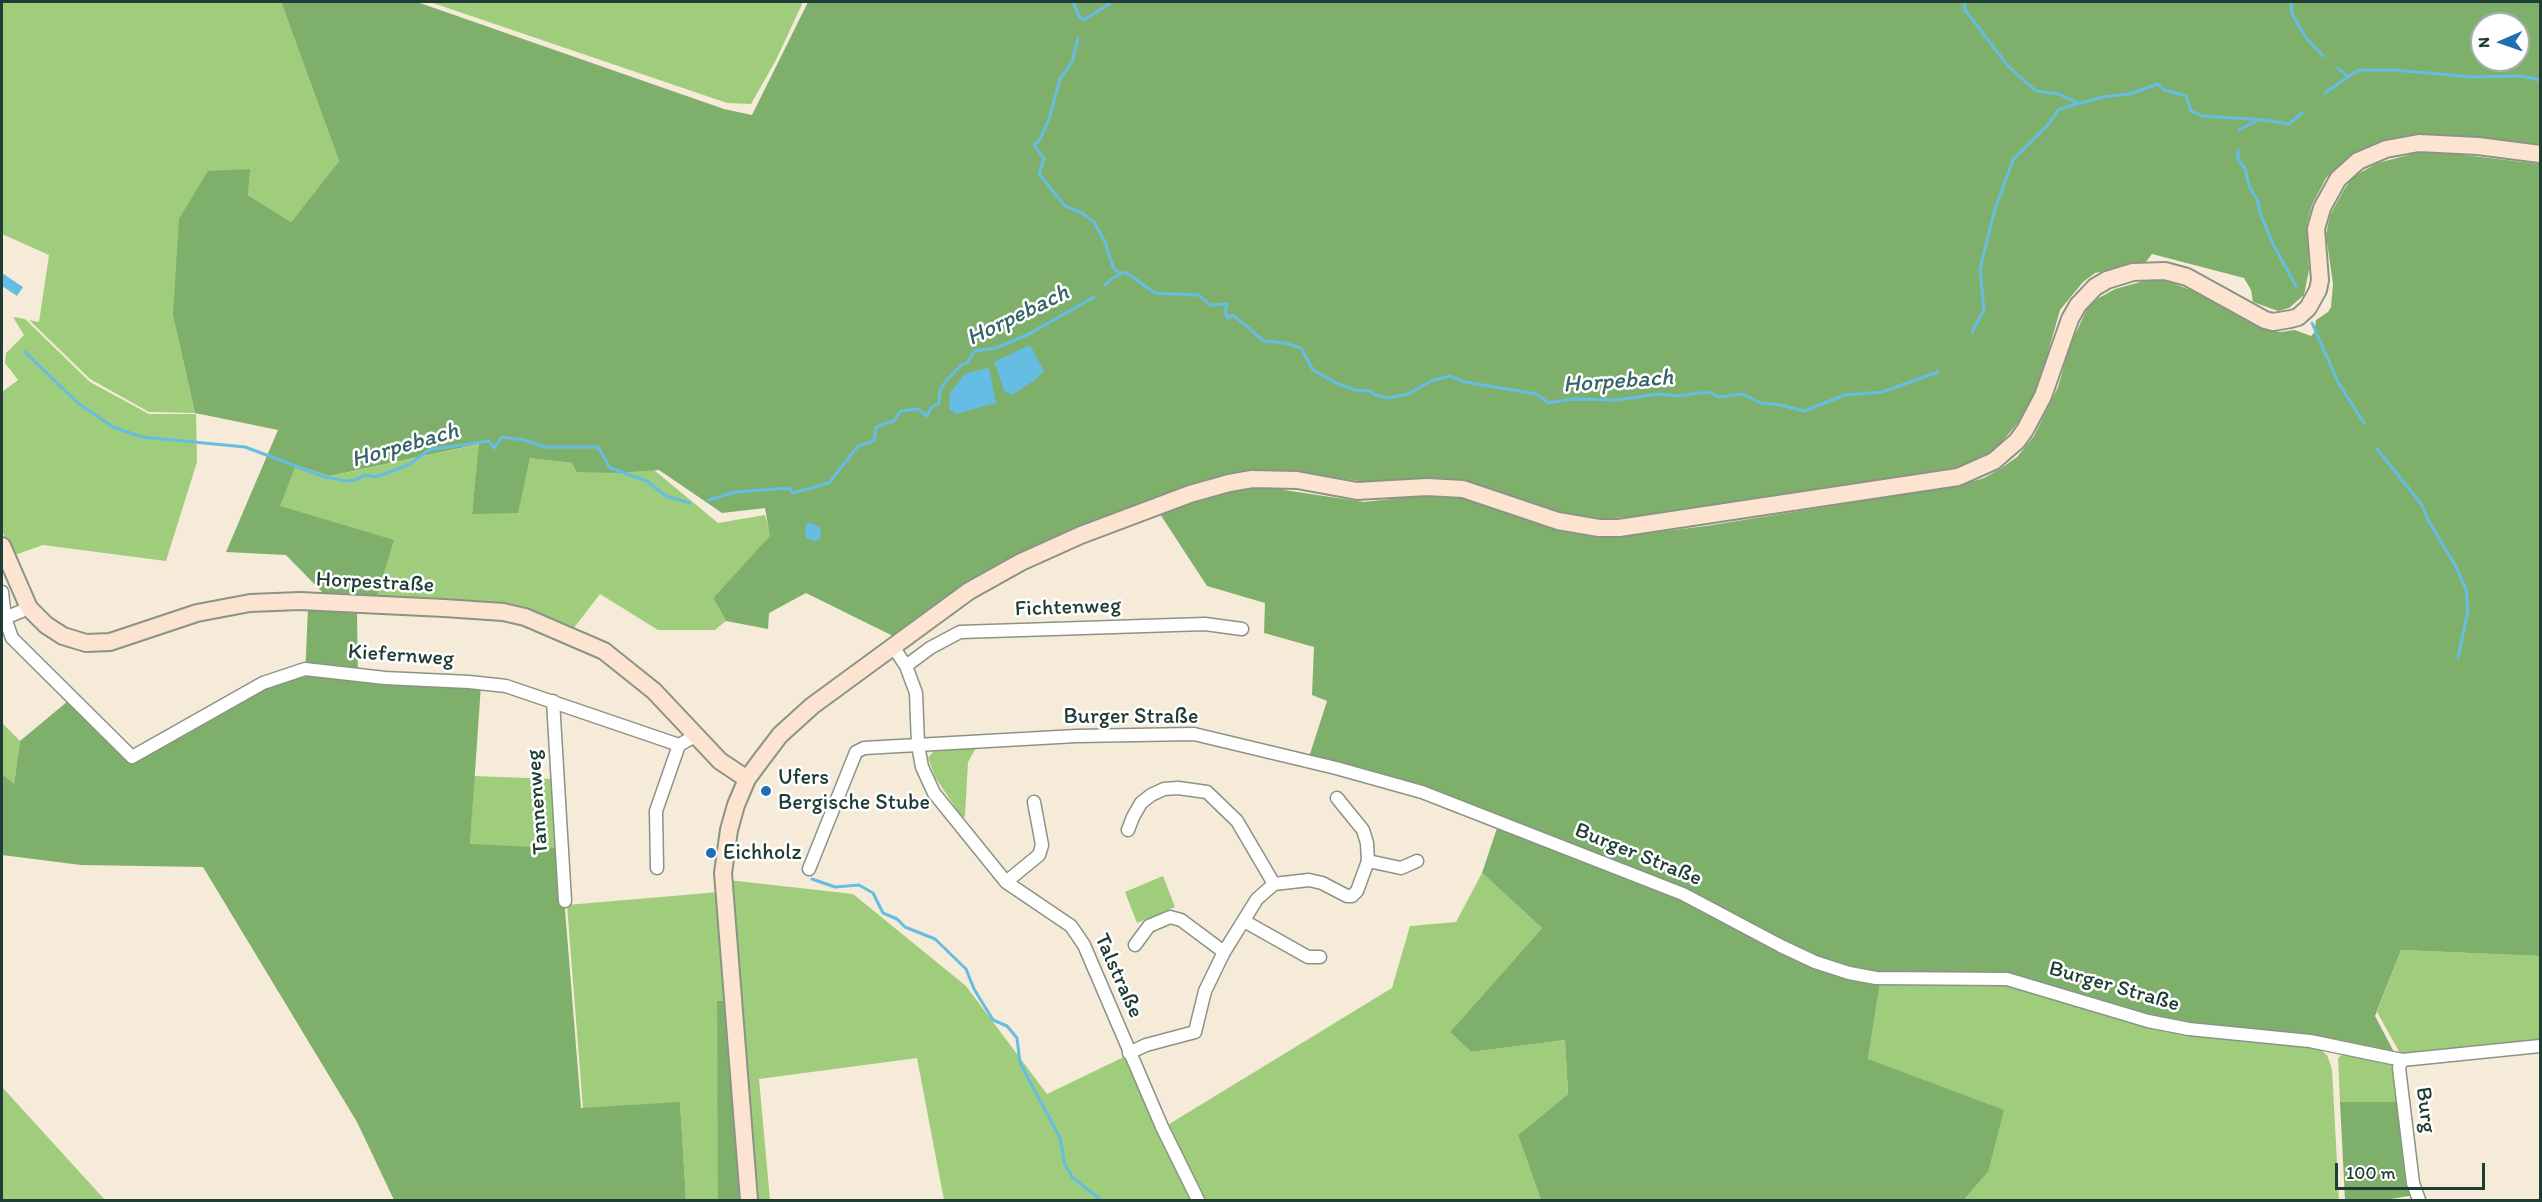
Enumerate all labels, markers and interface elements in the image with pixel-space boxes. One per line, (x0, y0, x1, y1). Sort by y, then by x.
north arrow (2470, 12, 2530, 72)
text: N (2474, 37, 2493, 48)
water label: Horpebach (962, 279, 1074, 353)
water label: Horpebach (1562, 364, 1674, 400)
water label: Horpebach (348, 417, 462, 475)
street label: Horpestraße (315, 567, 435, 599)
street label: Fichtenweg (1014, 593, 1122, 623)
street label: Kiefernweg (347, 639, 455, 673)
street label: Burger Straße (1064, 704, 1198, 730)
street label: Tannenweg (521, 748, 555, 856)
place label: Ufers Bergische Stube (778, 765, 930, 816)
marker: Ufers Bergische Stube (759, 784, 773, 798)
street label: Burger Straße (1571, 818, 1705, 892)
place label: Eichholz (723, 840, 801, 866)
marker: Eichholz (704, 846, 718, 860)
street label: Talstraße (1088, 930, 1148, 1022)
street label: Burger Straße (2046, 956, 2182, 1018)
street label: Burg (2409, 1085, 2441, 1135)
scale bar (2338, 1151, 2488, 1189)
text: 100 m (2346, 1162, 2396, 1184)

